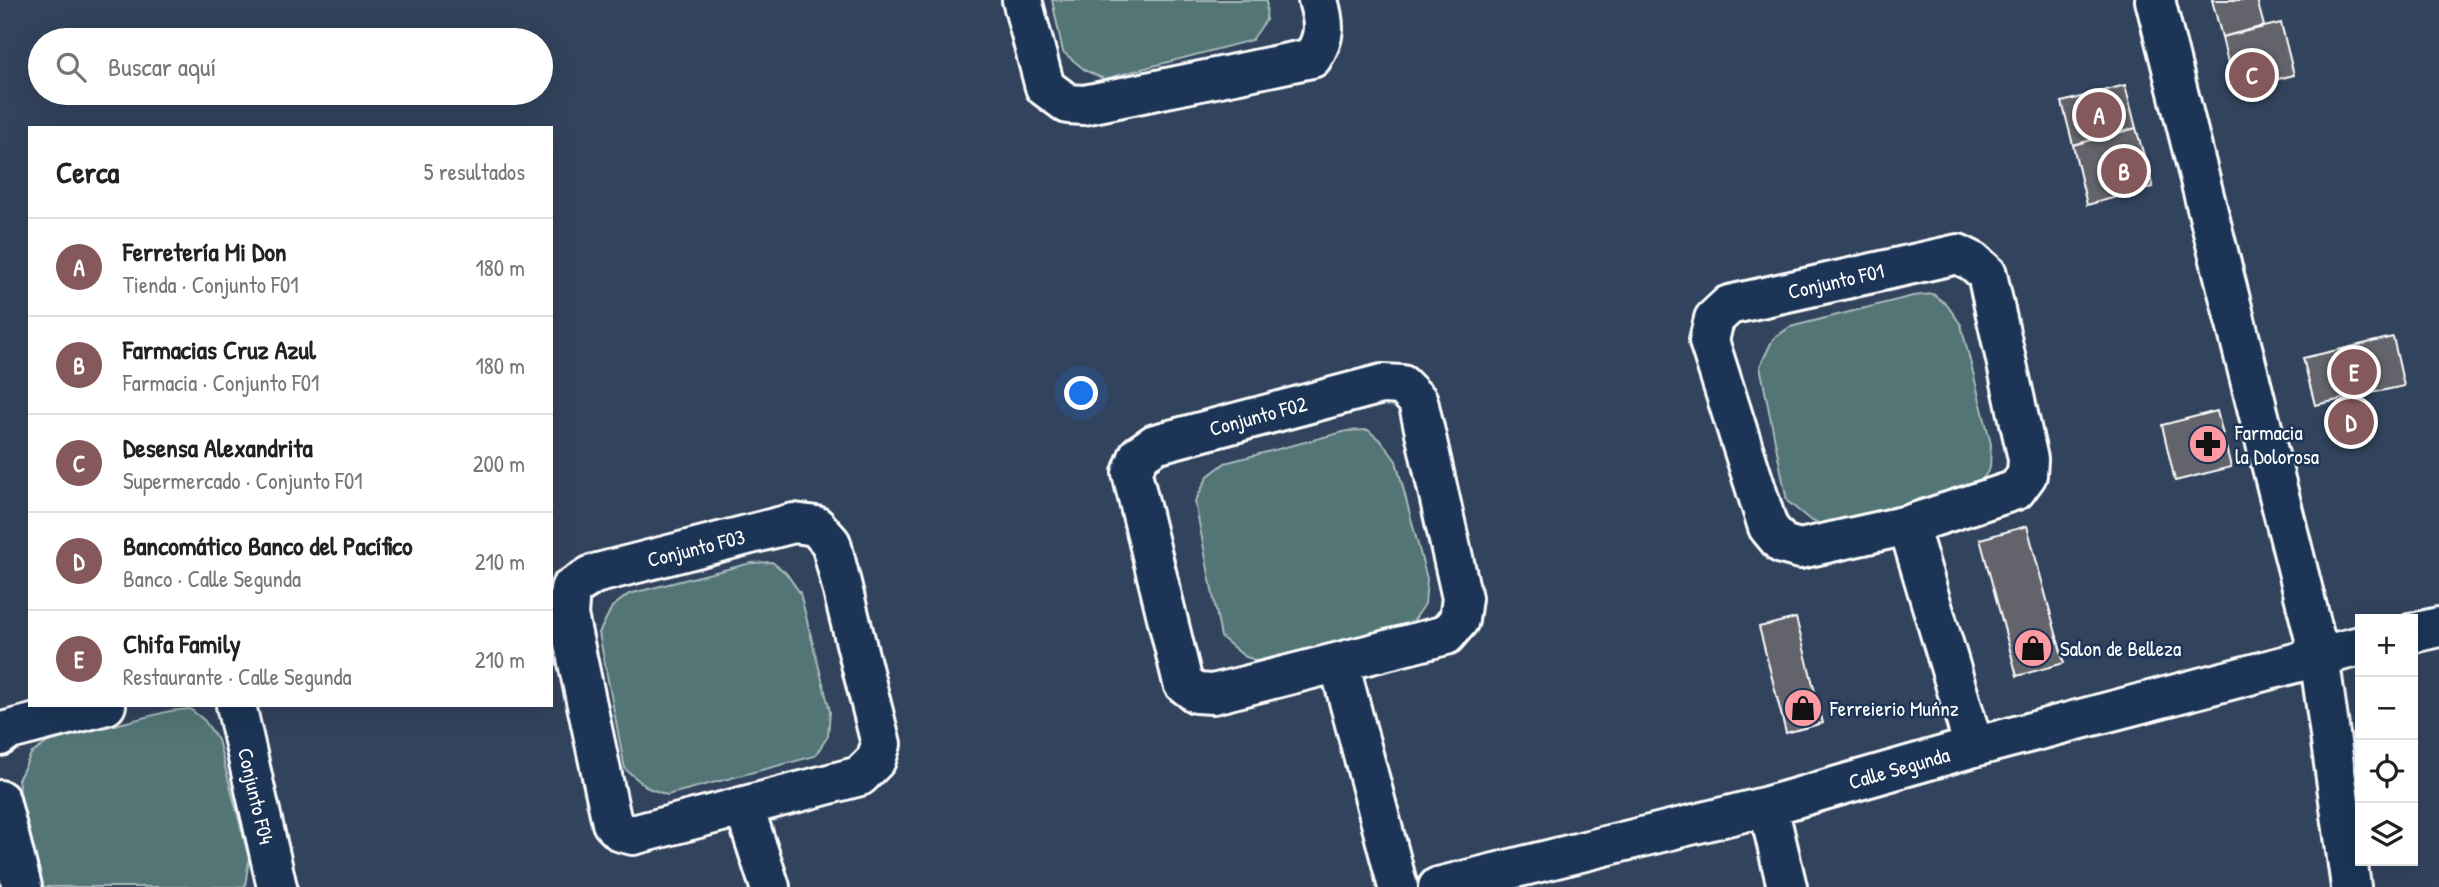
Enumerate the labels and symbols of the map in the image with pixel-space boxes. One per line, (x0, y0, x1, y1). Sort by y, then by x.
pin: C (2229, 49, 2275, 101)
pin: A (2076, 89, 2122, 141)
pin: B (2101, 145, 2147, 197)
street label: Conjunto F01 (1785, 256, 1887, 306)
pin: E (2331, 346, 2377, 398)
your location (1064, 376, 1098, 410)
street label: Conjunto F02 (1206, 389, 1310, 443)
pin: D (2328, 396, 2374, 448)
place label: Farmacia la Dolorosa (2234, 418, 2319, 471)
pharmacy icon: Farmacia la Dolorosa (2187, 423, 2229, 465)
street label: Conjunto F03 (644, 522, 748, 574)
shop icon: Salon de Belleza (2012, 627, 2054, 669)
place label: Salon de Belleza (2060, 634, 2181, 663)
shop icon: Ferreierio Muńnz (1782, 687, 1824, 729)
place label: Ferreierio Muńnz (1829, 694, 1959, 723)
street label: Calle Segunda (1845, 740, 1953, 796)
street label: Conjunto F04 (231, 745, 281, 847)

